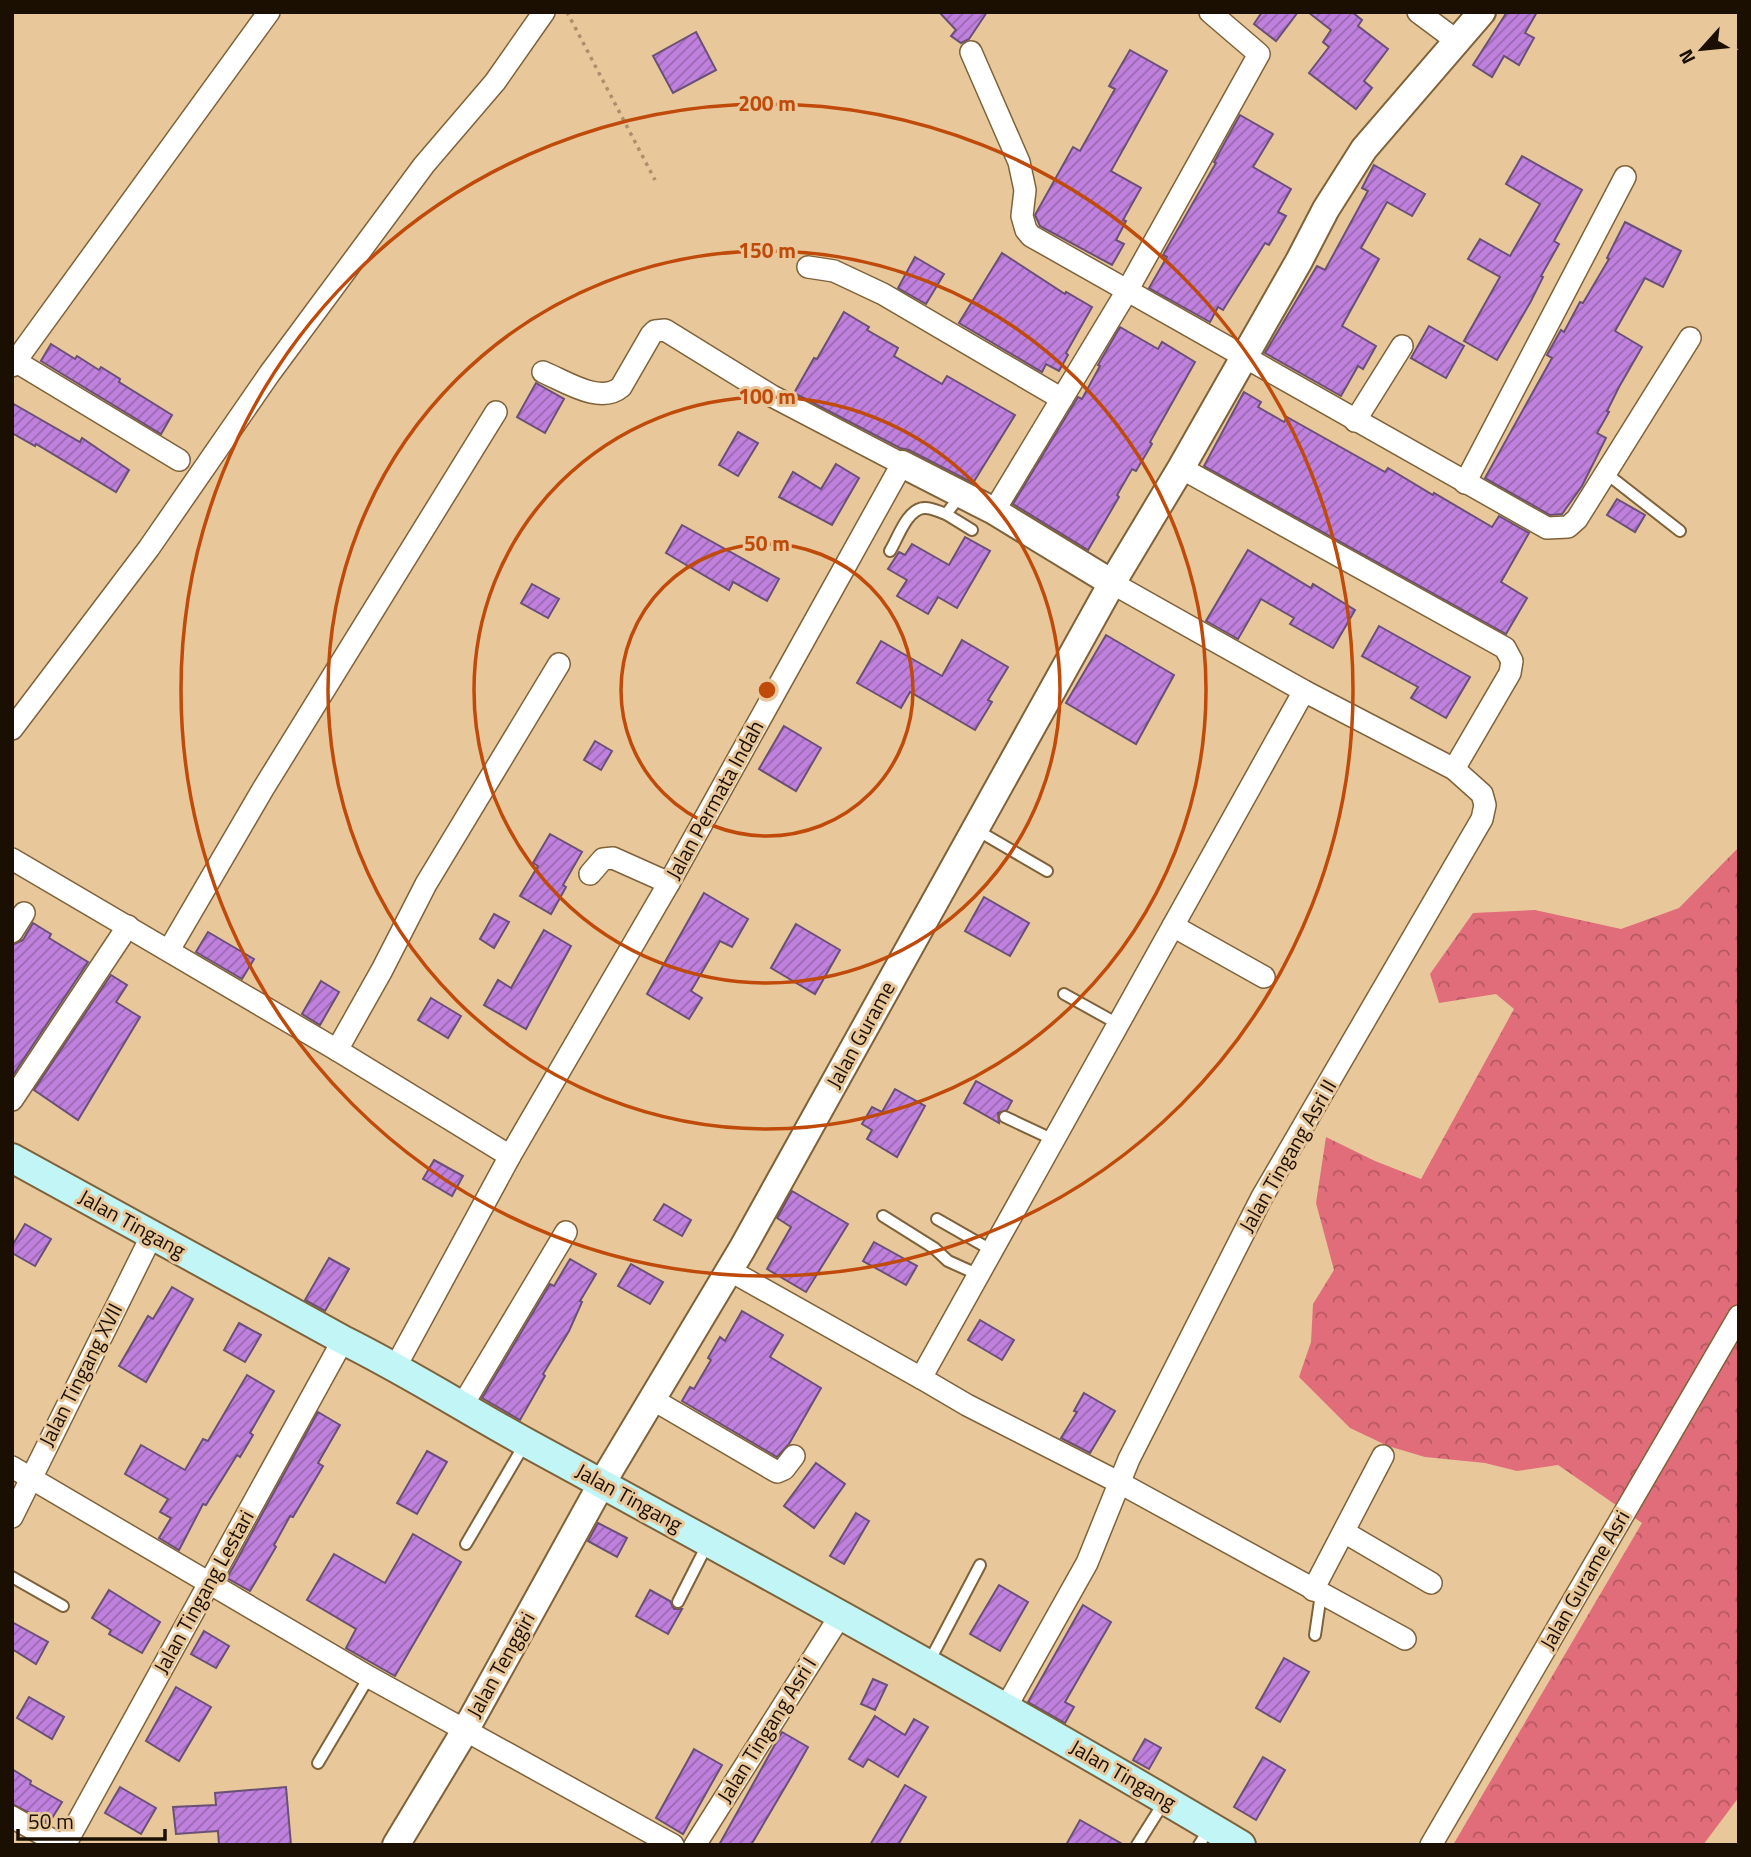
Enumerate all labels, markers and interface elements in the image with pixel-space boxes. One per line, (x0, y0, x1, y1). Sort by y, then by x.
north arrow (1667, 14, 1737, 84)
text: N (1670, 44, 1702, 69)
text: 200 m (738, 87, 796, 119)
text: 150 m (738, 234, 796, 266)
text: 100 m (738, 380, 796, 412)
text: 50 m (744, 527, 790, 559)
centre of rings (755, 678, 779, 702)
street label: Jalan Permata Indah (657, 714, 771, 885)
street label: Jalan Gurame (818, 975, 903, 1094)
street label: Jalan Tingang Asri II (1230, 1073, 1344, 1238)
street label: Jalan Tingang (73, 1180, 192, 1266)
street label: Jalan Tingang XVII (30, 1297, 130, 1452)
street label: Jalan Tingang (570, 1454, 689, 1540)
street label: Jalan Tingang Lestari (145, 1504, 261, 1679)
street label: Jalan Gurame Asri (1531, 1504, 1637, 1655)
street label: Jalan Tenggiri (458, 1606, 542, 1723)
street label: Jalan Tingang Asri I (708, 1650, 824, 1809)
street label: Jalan Tingang (1064, 1731, 1183, 1818)
scale bar (18, 1798, 164, 1842)
text: 50 m (28, 1805, 74, 1837)

